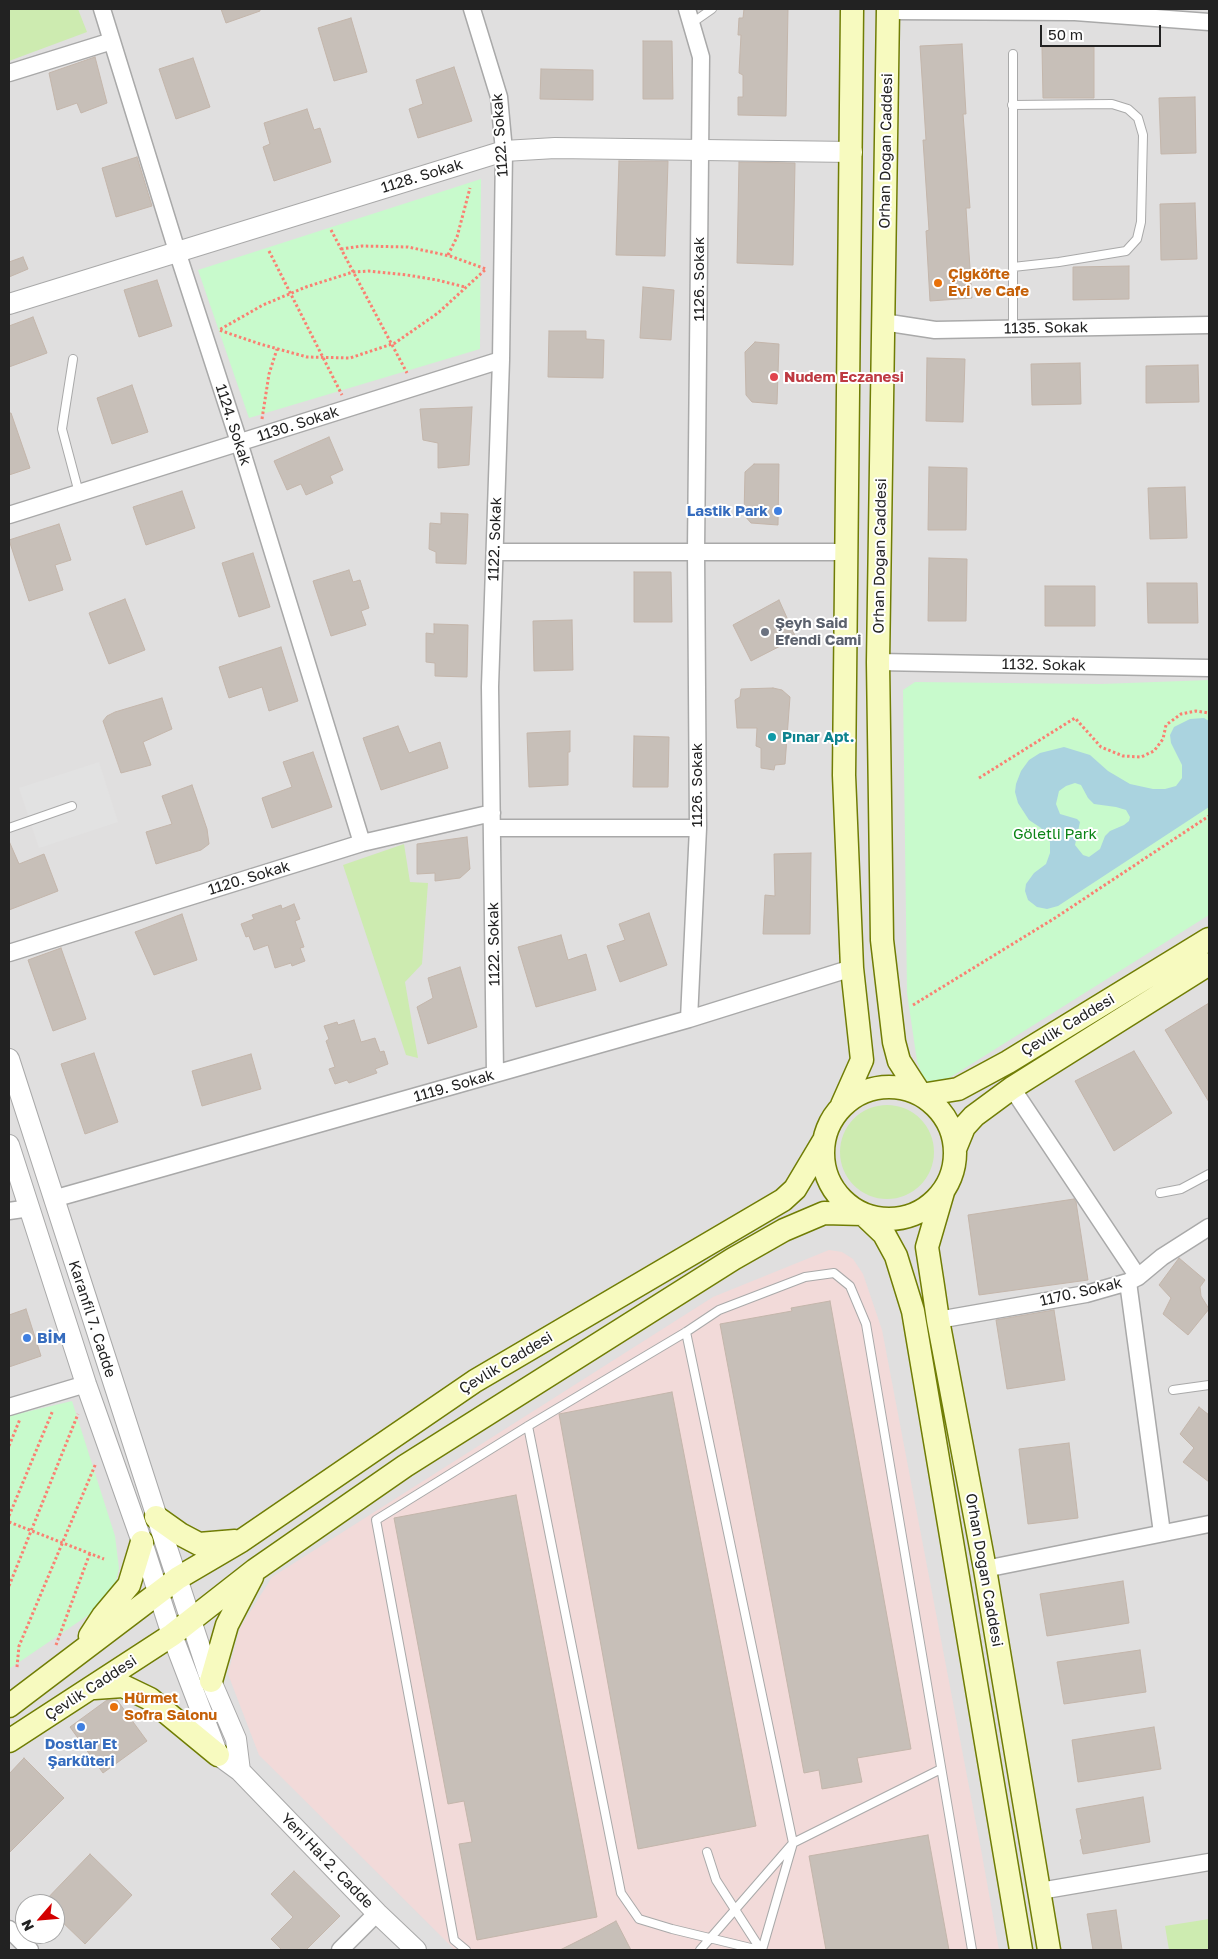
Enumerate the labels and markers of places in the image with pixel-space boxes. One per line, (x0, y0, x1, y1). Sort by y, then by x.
place label: Çiğköfte Evi ve Cafe (948, 265, 1029, 300)
marker: Çiğköfte Evi ve Cafe (932, 277, 944, 289)
place label: Nudem Eczanesi (784, 368, 904, 386)
marker: Nudem Eczanesi (768, 371, 780, 383)
place label: Lastik Park (687, 502, 768, 520)
marker: Lastik Park (772, 505, 784, 517)
place label: Şeyh Said Efendi Cami (775, 614, 861, 649)
marker: Şeyh Said Efendi Cami (759, 626, 771, 638)
place label: Pınar Apt. (782, 728, 855, 746)
marker: Pınar Apt. (766, 731, 778, 743)
place label: BİM (37, 1329, 66, 1347)
marker: BİM (21, 1332, 33, 1344)
place label: Hürmet Sofra Salonu (124, 1689, 217, 1724)
marker: Hürmet Sofra Salonu (108, 1701, 120, 1713)
marker: Dostlar Et Şarküteri (75, 1721, 87, 1733)
place label: Dostlar Et Şarküteri (45, 1735, 117, 1770)

